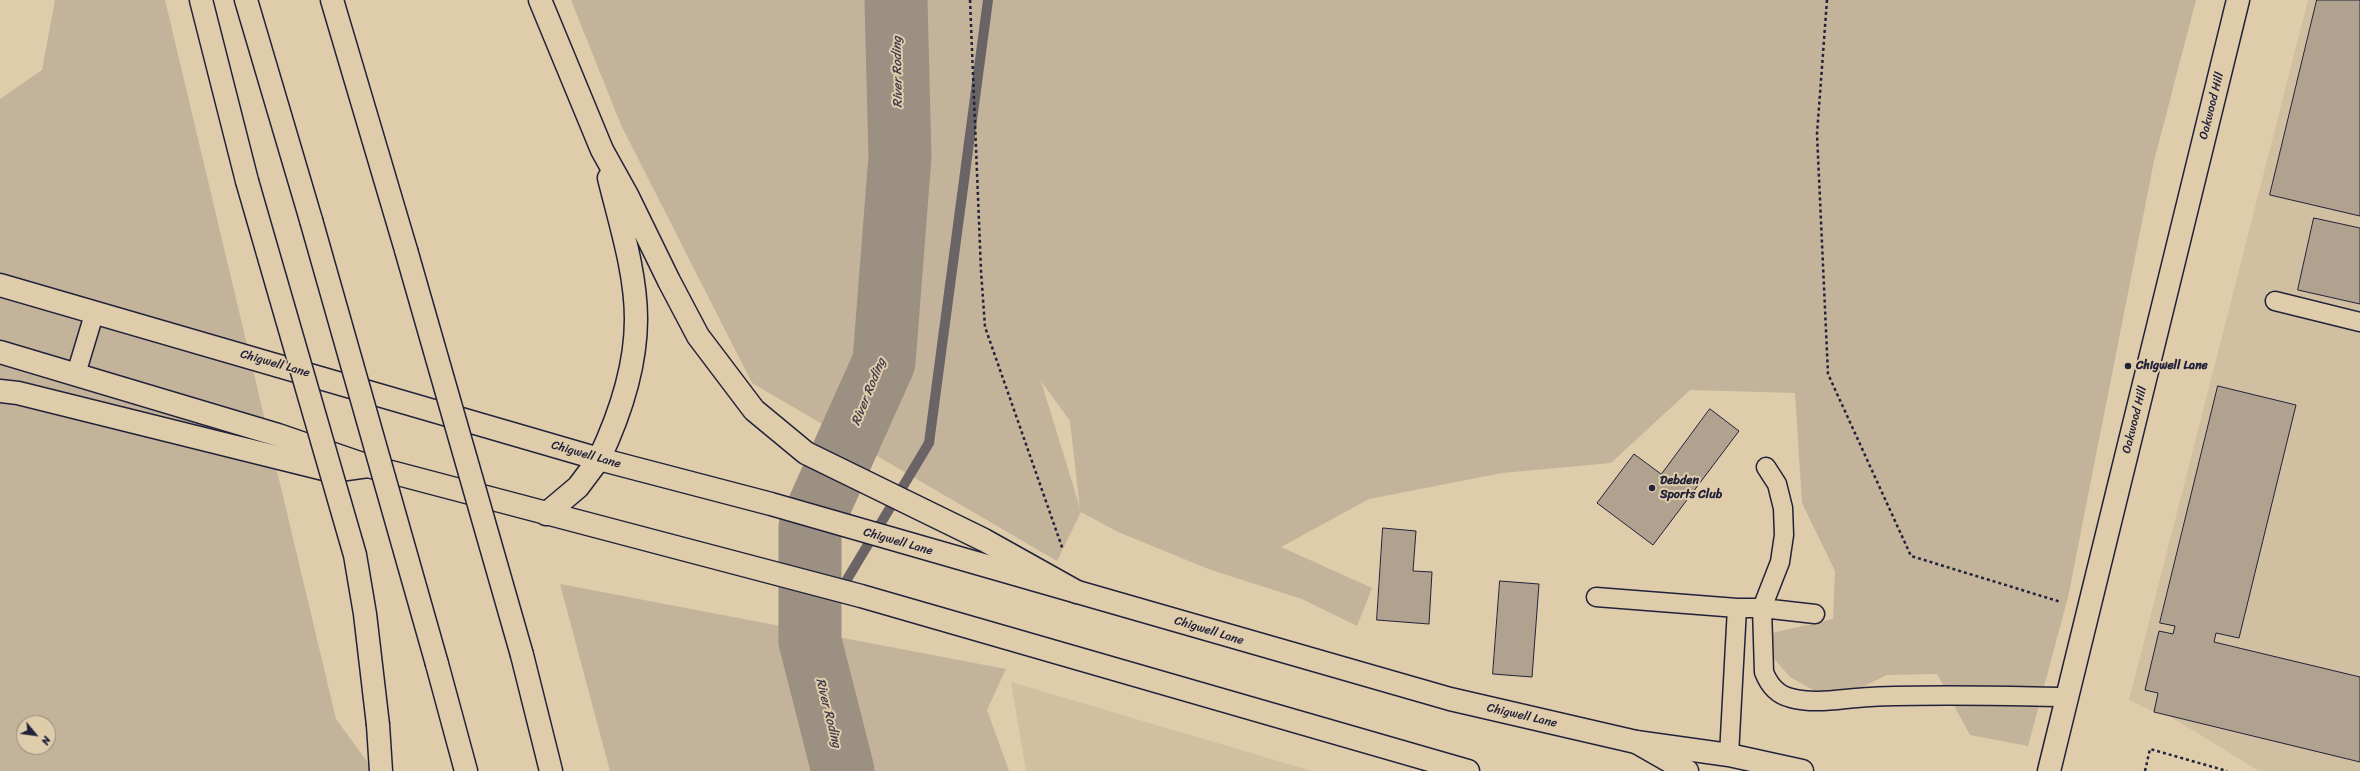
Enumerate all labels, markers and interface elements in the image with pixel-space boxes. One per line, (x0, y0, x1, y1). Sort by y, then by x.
water label: River Roding (890, 36, 906, 108)
street label: Oakwood Hill (2197, 71, 2227, 141)
street label: Chigwell Lane (239, 347, 311, 381)
water label: River Roding (848, 356, 890, 428)
place label: Chigwell Lane (2136, 359, 2208, 373)
marker: Chigwell Lane (2123, 361, 2133, 371)
street label: Oakwood Hill (2120, 385, 2150, 455)
street label: Chigwell Lane (550, 438, 622, 472)
place label: Debden Sports Club (1660, 474, 1722, 502)
marker: Debden Sports Club (1647, 483, 1657, 493)
street label: Chigwell Lane (862, 525, 934, 559)
street label: Chigwell Lane (1173, 614, 1245, 648)
water label: River Roding (812, 676, 844, 750)
street label: Chigwell Lane (1485, 701, 1559, 731)
north arrow (16, 715, 56, 755)
text: N (36, 733, 56, 749)

